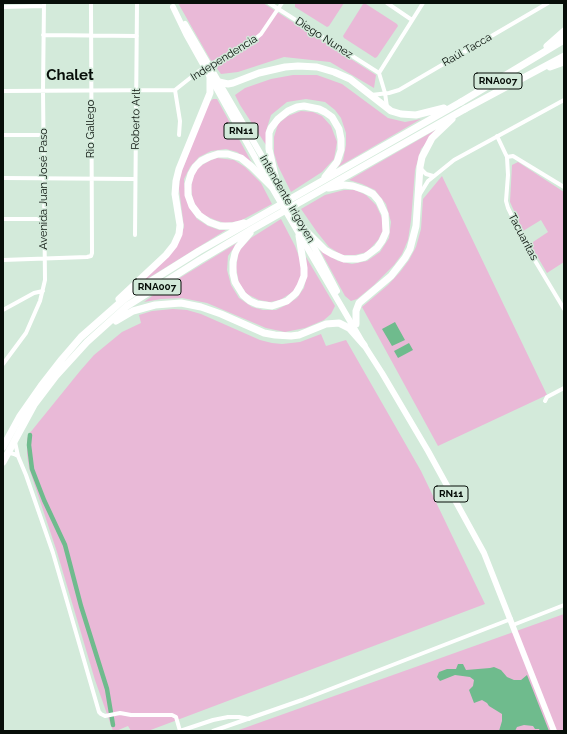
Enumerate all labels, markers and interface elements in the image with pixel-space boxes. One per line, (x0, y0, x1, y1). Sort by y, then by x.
street label: Diego Nunez (293, 14, 355, 62)
street label: Raúl Tacca (440, 31, 494, 69)
street label: Independencia (188, 32, 260, 84)
district label: Chalet (46, 66, 94, 84)
road number: RNA007 (474, 73, 522, 89)
street label: Roberto Arlt (129, 88, 143, 150)
street label: Rio Gallego (84, 100, 98, 158)
road number: RN11 (224, 123, 258, 139)
street label: Avenida Juan José Paso (37, 128, 51, 250)
street label: Intendente Irigoyen (257, 153, 317, 245)
street label: Tacuaritas (505, 211, 541, 263)
road number: RNA007 (133, 279, 181, 295)
road number: RN11 (434, 486, 468, 502)

